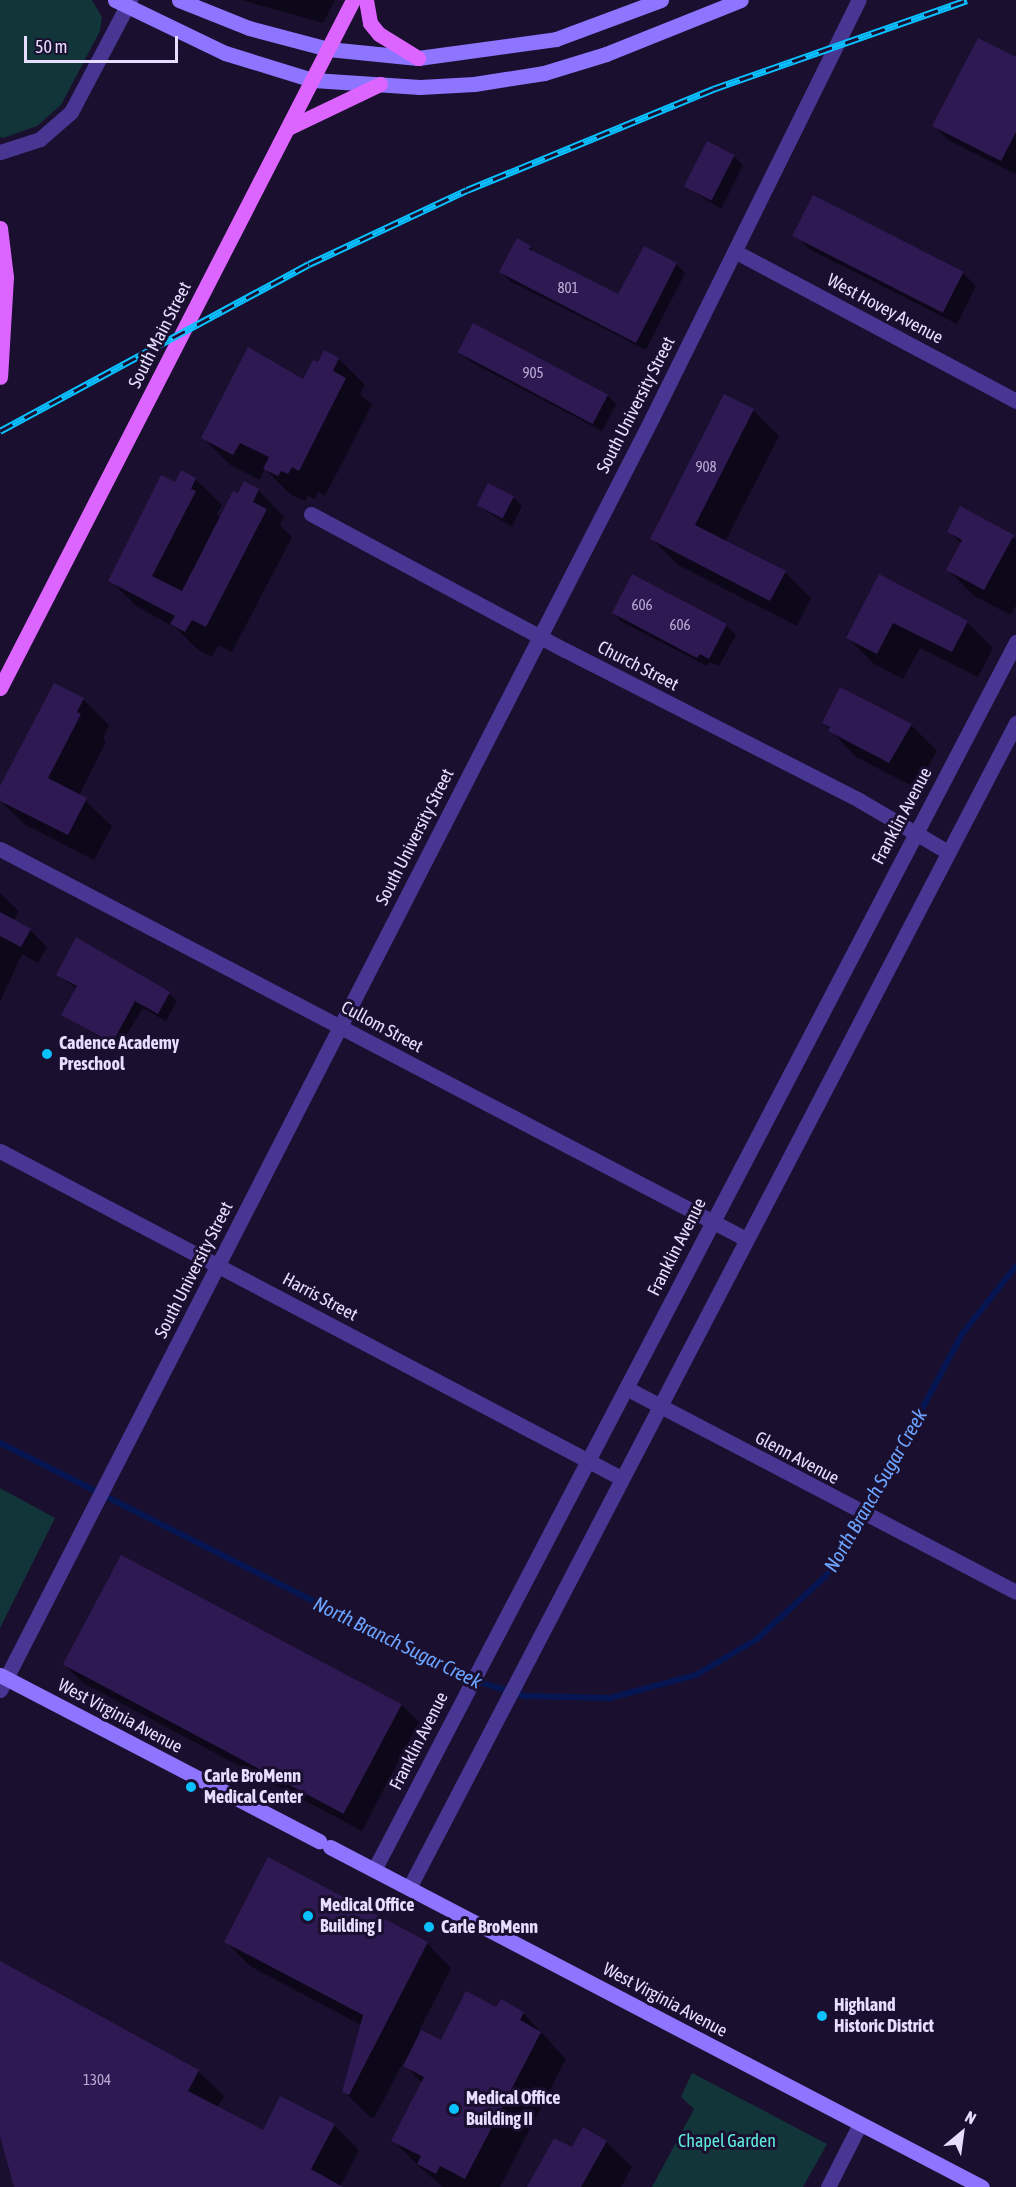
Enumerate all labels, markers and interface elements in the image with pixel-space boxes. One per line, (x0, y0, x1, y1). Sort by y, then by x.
scale bar (27, 24, 182, 62)
text: 50 m (35, 36, 67, 57)
street label: West Hovey Avenue (823, 269, 947, 349)
street label: South Main Street (124, 278, 196, 392)
house number: 801 (557, 279, 579, 297)
street label: South University Street (592, 333, 680, 477)
house number: 905 (522, 364, 544, 382)
house number: 908 (695, 458, 717, 476)
house number: 606 (631, 596, 653, 614)
house number: 606 (669, 616, 691, 634)
street label: Church Street (594, 636, 682, 696)
street label: Franklin Avenue (867, 764, 937, 868)
street label: South University Street (371, 765, 459, 909)
street label: Cullom Street (337, 996, 427, 1058)
place label: Cadence Academy Preschool (59, 1033, 179, 1076)
marker: Cadence Academy Preschool (40, 1047, 54, 1061)
street label: Franklin Avenue (643, 1195, 711, 1299)
street label: South University Street (150, 1198, 238, 1342)
street label: Harris Street (279, 1268, 361, 1326)
water label: North Branch Sugar Creek (818, 1404, 932, 1576)
street label: Glenn Avenue (751, 1427, 843, 1489)
water label: North Branch Sugar Creek (310, 1591, 486, 1693)
street label: West Virginia Avenue (54, 1674, 186, 1758)
street label: Franklin Avenue (385, 1689, 453, 1793)
place label: Carle BroMenn Medical Center (204, 1766, 303, 1808)
marker: Carle BroMenn Medical Center (182, 1778, 200, 1796)
place label: Medical Office Building I (320, 1895, 414, 1938)
marker: Medical Office Building I (301, 1909, 315, 1923)
place label: Carle BroMenn (441, 1916, 538, 1938)
marker: Carle BroMenn (422, 1920, 436, 1934)
street label: West Virginia Avenue (599, 1958, 731, 2042)
place label: Highland Historic District (834, 1995, 934, 2038)
marker: Highland Historic District (815, 2009, 829, 2023)
house number: 1304 (83, 2071, 111, 2089)
place label: Medical Office Building II (466, 2088, 560, 2130)
marker: Medical Office Building II (447, 2102, 461, 2116)
north arrow (932, 2103, 992, 2163)
text: N (962, 2107, 979, 2127)
park label: Chapel Garden (678, 2130, 776, 2152)

